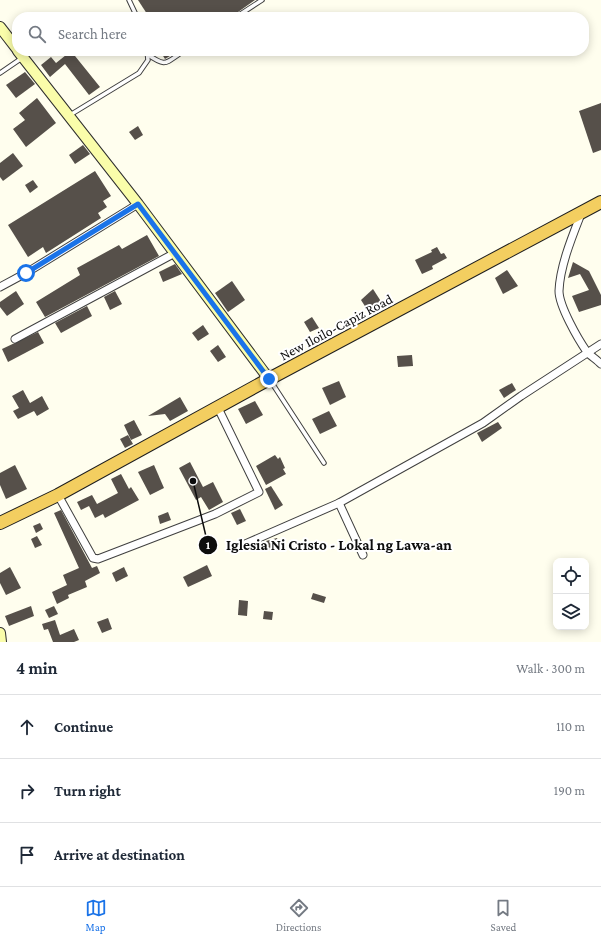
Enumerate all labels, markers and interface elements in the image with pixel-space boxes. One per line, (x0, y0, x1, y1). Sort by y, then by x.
search box (12, 12, 589, 56)
icon: search (26, 23, 48, 45)
text: Search here (58, 26, 127, 42)
route start (17, 264, 35, 282)
street label: New Iloilo-Capiz Road (277, 290, 396, 363)
route end (260, 370, 278, 388)
callout: Iglesia Ni Cristo - Lokal ng Lawa-an (198, 532, 460, 559)
text: Iglesia Ni Cristo - Lokal ng Lawa-an (226, 537, 452, 553)
text: 1 (206, 538, 211, 552)
map controls (553, 558, 589, 630)
button: locate (553, 558, 589, 594)
button: layers (553, 594, 589, 630)
text: 4 min (16, 659, 58, 678)
text: Walk · 300 m (516, 661, 585, 676)
icon: ahead (16, 716, 38, 738)
text: Continue (54, 719, 113, 735)
text: 110 m (556, 719, 585, 734)
icon: right (16, 780, 38, 802)
text: Turn right (54, 783, 121, 799)
text: 190 m (554, 783, 585, 798)
icon: arrive (16, 844, 38, 866)
text: Arrive at destination (54, 847, 185, 863)
tab: Map (85, 897, 107, 933)
tab: Directions (276, 897, 321, 933)
tab: Saved (491, 897, 516, 933)

